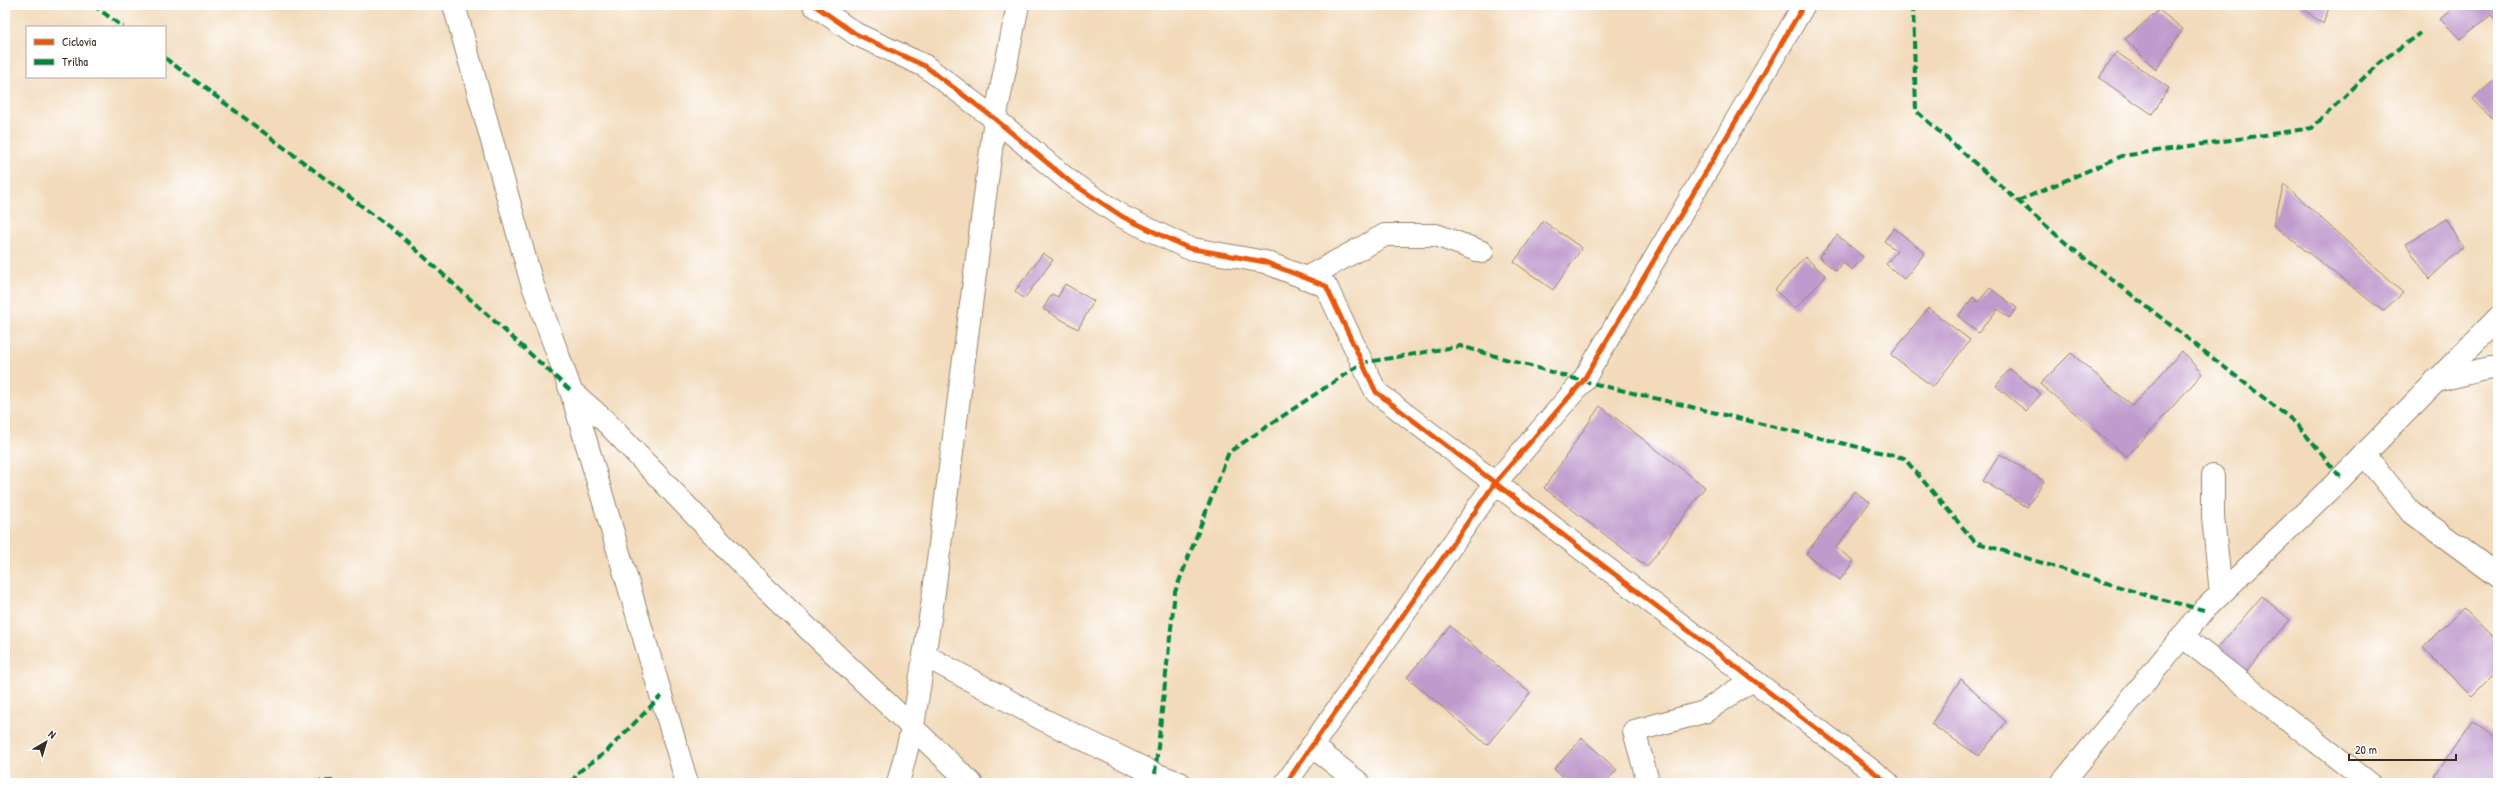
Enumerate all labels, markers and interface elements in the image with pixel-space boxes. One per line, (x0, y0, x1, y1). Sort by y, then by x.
legend (26, 26, 166, 78)
text: Ciclovia (62, 33, 96, 50)
text: Trilha (62, 53, 88, 70)
north arrow (26, 722, 66, 762)
text: N (46, 727, 59, 742)
scale bar (2349, 736, 2456, 762)
text: 20 m (2355, 741, 2377, 758)

